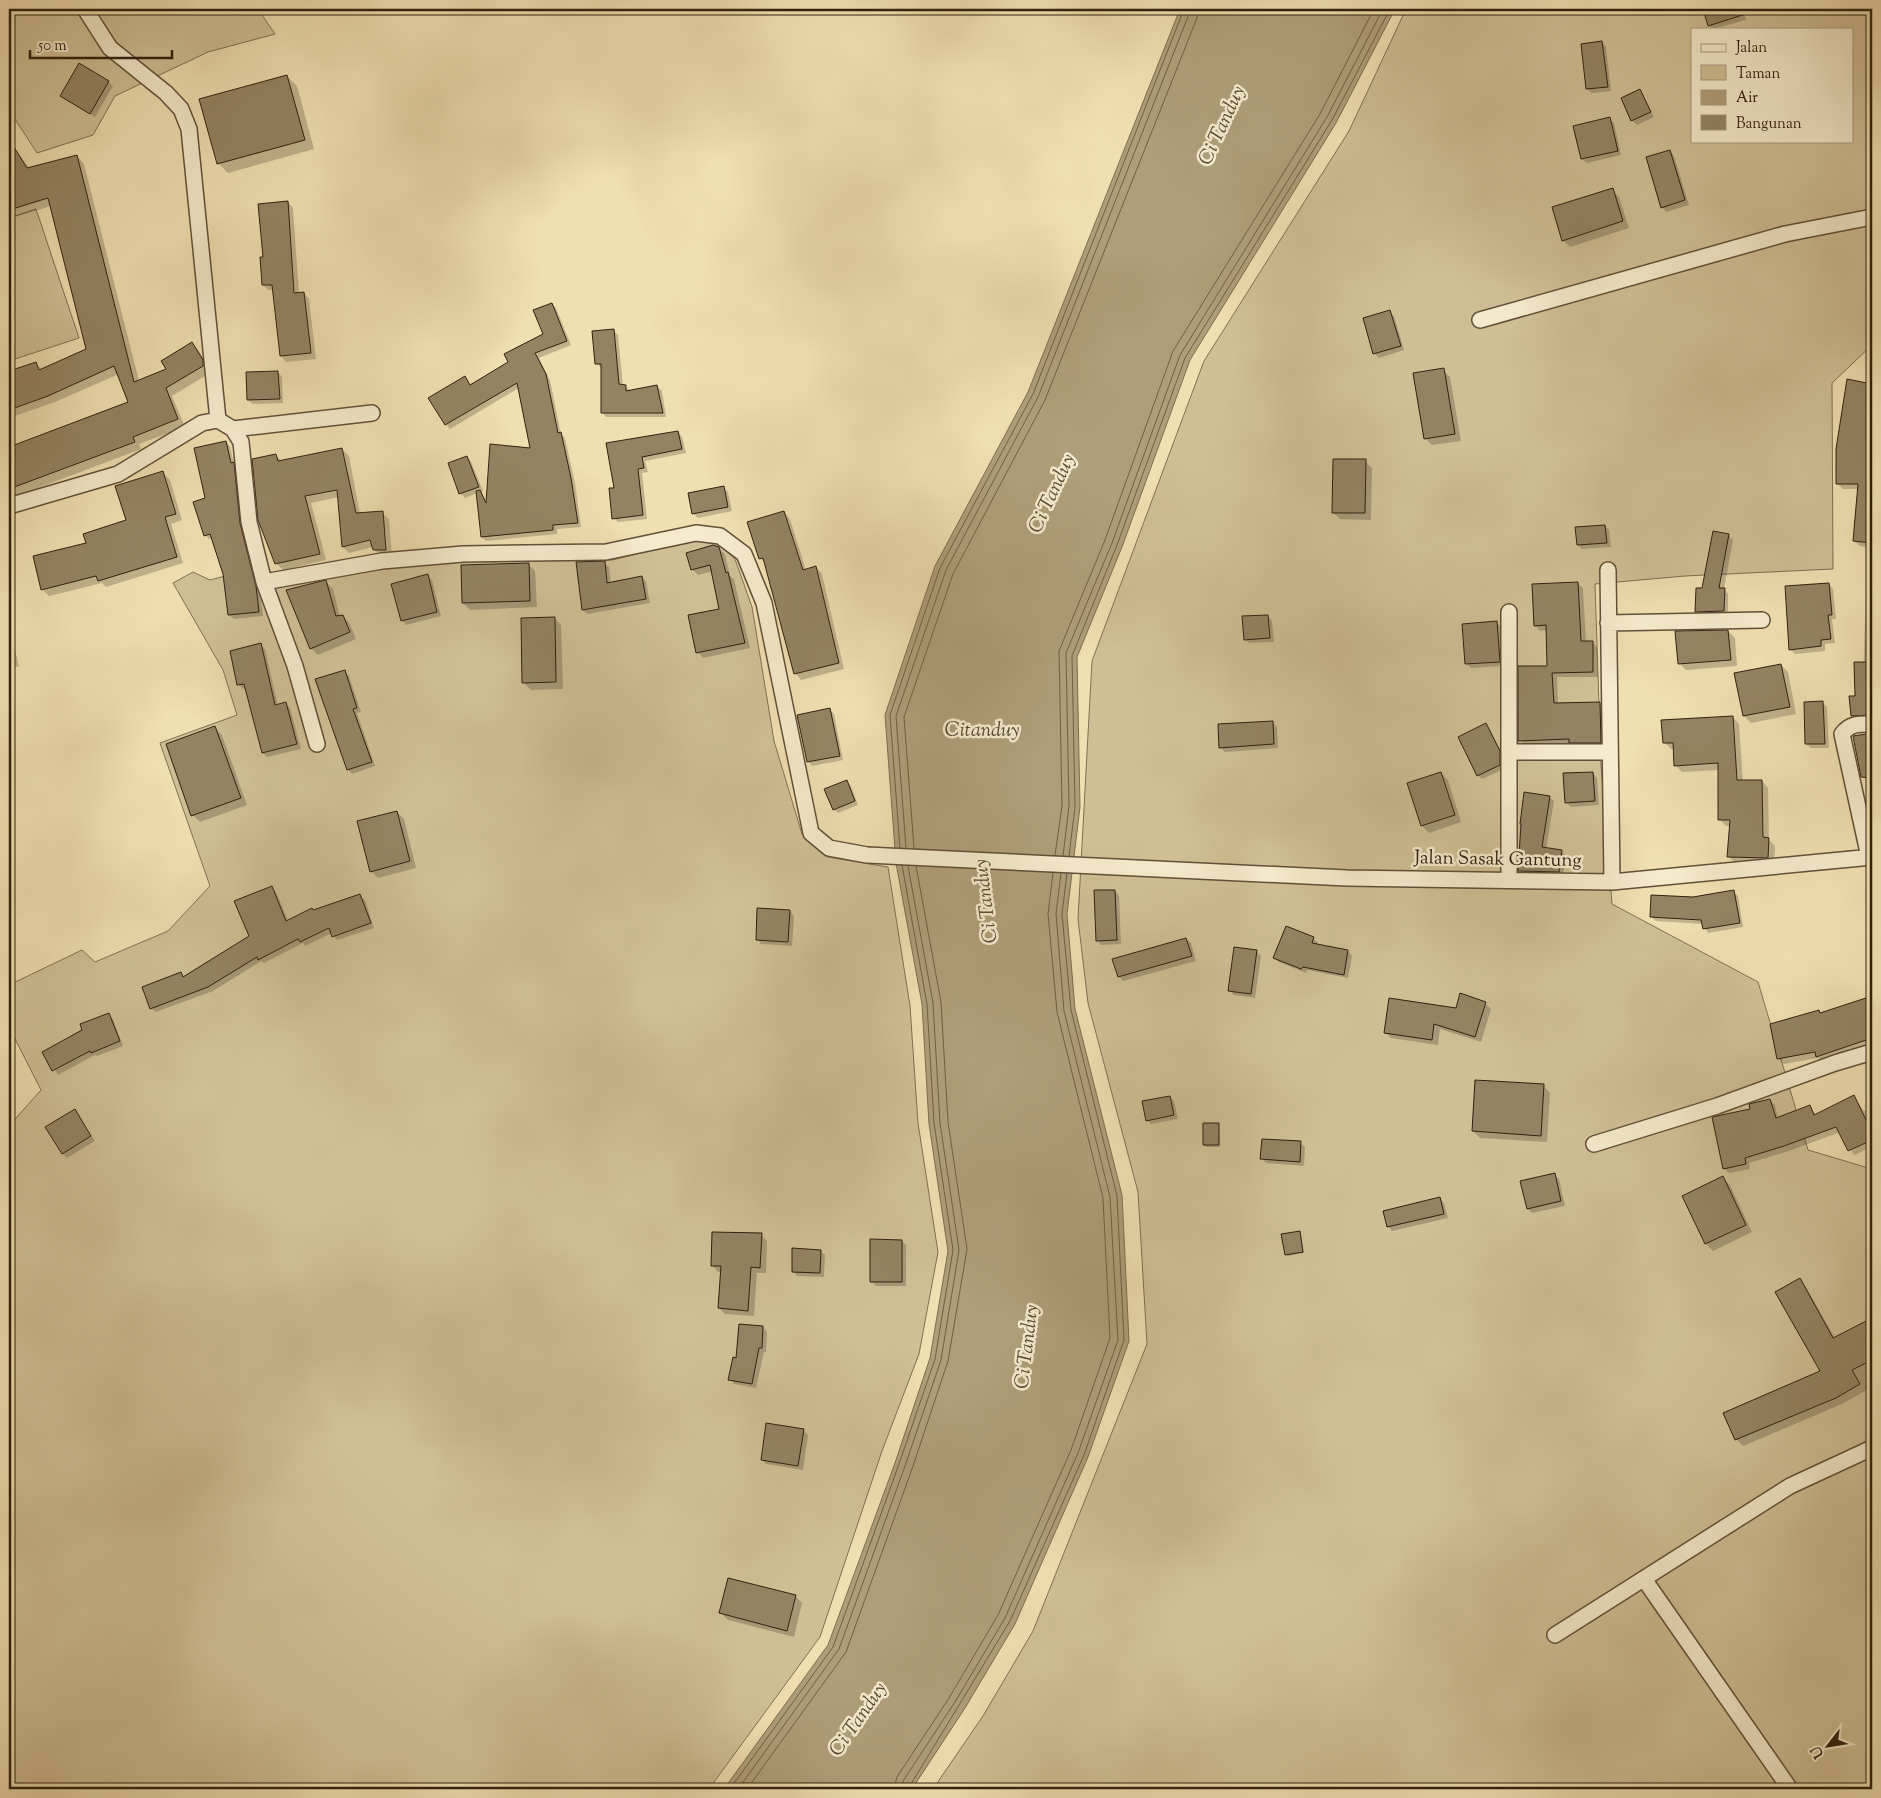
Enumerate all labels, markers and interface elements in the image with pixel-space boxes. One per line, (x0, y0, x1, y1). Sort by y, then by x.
scale bar (30, 28, 172, 60)
legend (1691, 28, 1854, 142)
text: 50 m (37, 36, 67, 57)
text: Jalan (1735, 38, 1767, 59)
text: Taman (1736, 64, 1780, 85)
water label: Ci Tanduy (1192, 82, 1254, 170)
text: Air (1736, 88, 1758, 109)
text: Bangunan (1736, 114, 1802, 135)
water label: Ci Tanduy (1022, 450, 1084, 538)
water label: Citanduy (945, 717, 1019, 746)
street label: Jalan Sasak Gantung (1413, 845, 1582, 875)
water label: Ci Tanduy (967, 857, 1007, 945)
water label: Ci Tanduy (1008, 1303, 1048, 1391)
water label: Ci Tanduy (823, 1677, 895, 1763)
north arrow (1804, 1720, 1854, 1770)
text: U (1807, 1741, 1830, 1762)

